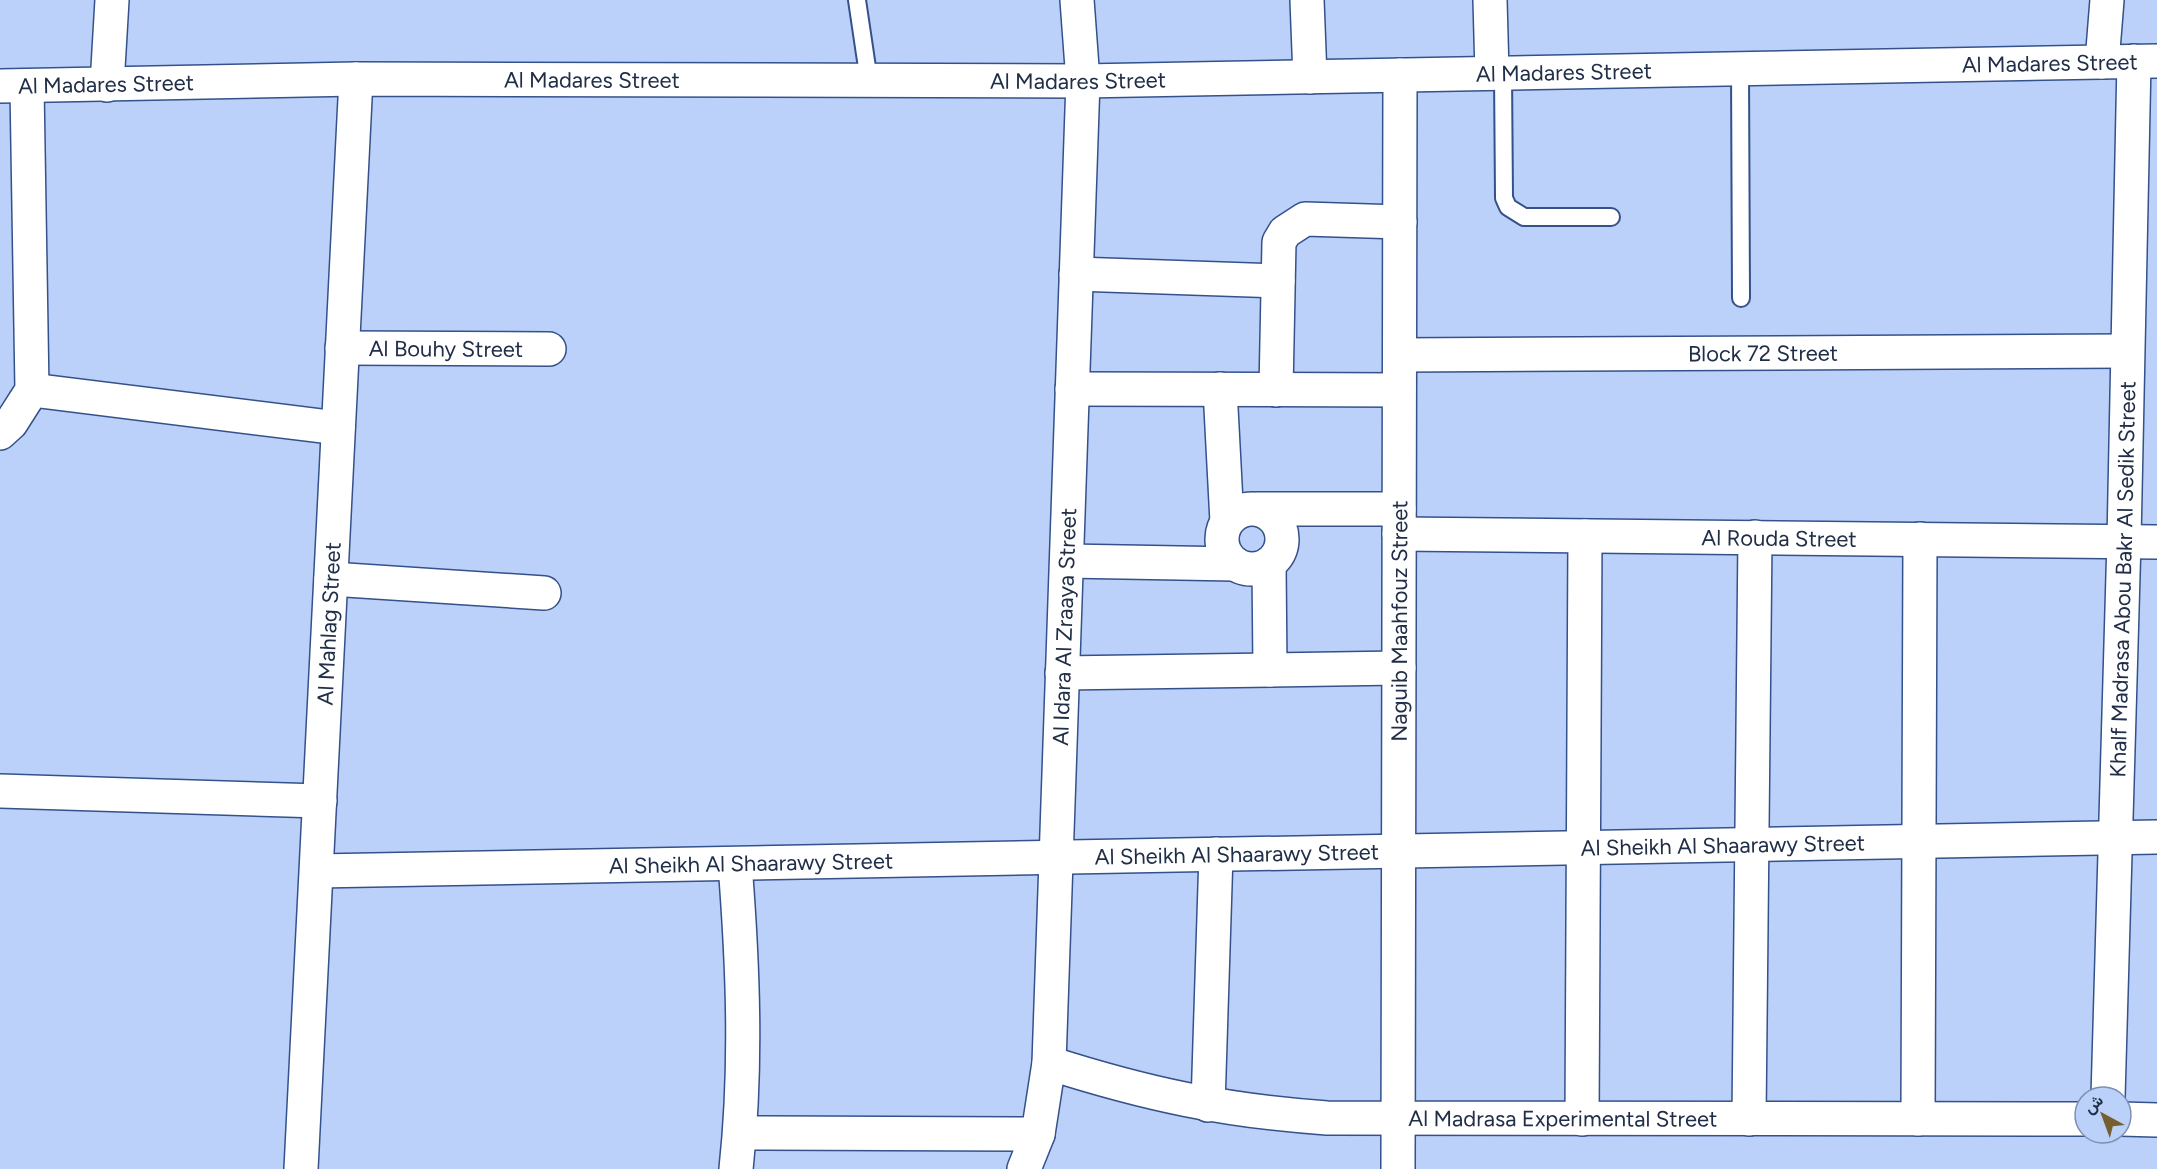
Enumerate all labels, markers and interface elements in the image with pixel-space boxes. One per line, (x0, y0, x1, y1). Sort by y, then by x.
street label: Al Madares Street (1962, 48, 2138, 78)
street label: Al Madares Street (1476, 57, 1652, 87)
street label: Al Madares Street (504, 66, 680, 93)
street label: Al Madares Street (990, 66, 1166, 95)
street label: Al Madares Street (18, 69, 194, 99)
street label: Al Bouhy Street (369, 335, 523, 362)
street label: Block 72 Street (1688, 339, 1838, 367)
street label: Khalf Madrasa Abou Bakr Al Sedik Street (2104, 381, 2141, 778)
street label: Naguib Maahfouz Street (1385, 500, 1413, 742)
street label: Al Idara Al Zraaya Street (1046, 507, 1082, 746)
street label: Al Rouda Street (1701, 524, 1857, 552)
street label: Al Mahlag Street (311, 541, 346, 706)
street label: Al Sheikh Al Shaarawy Street (1580, 829, 1865, 861)
street label: Al Sheikh Al Shaarawy Street (1094, 838, 1379, 870)
street label: Al Sheikh Al Shaarawy Street (609, 847, 893, 879)
north arrow (2073, 1085, 2133, 1145)
text: ش (2080, 1091, 2107, 1118)
street label: Al Madrasa Experimental Street (1408, 1105, 1717, 1132)

